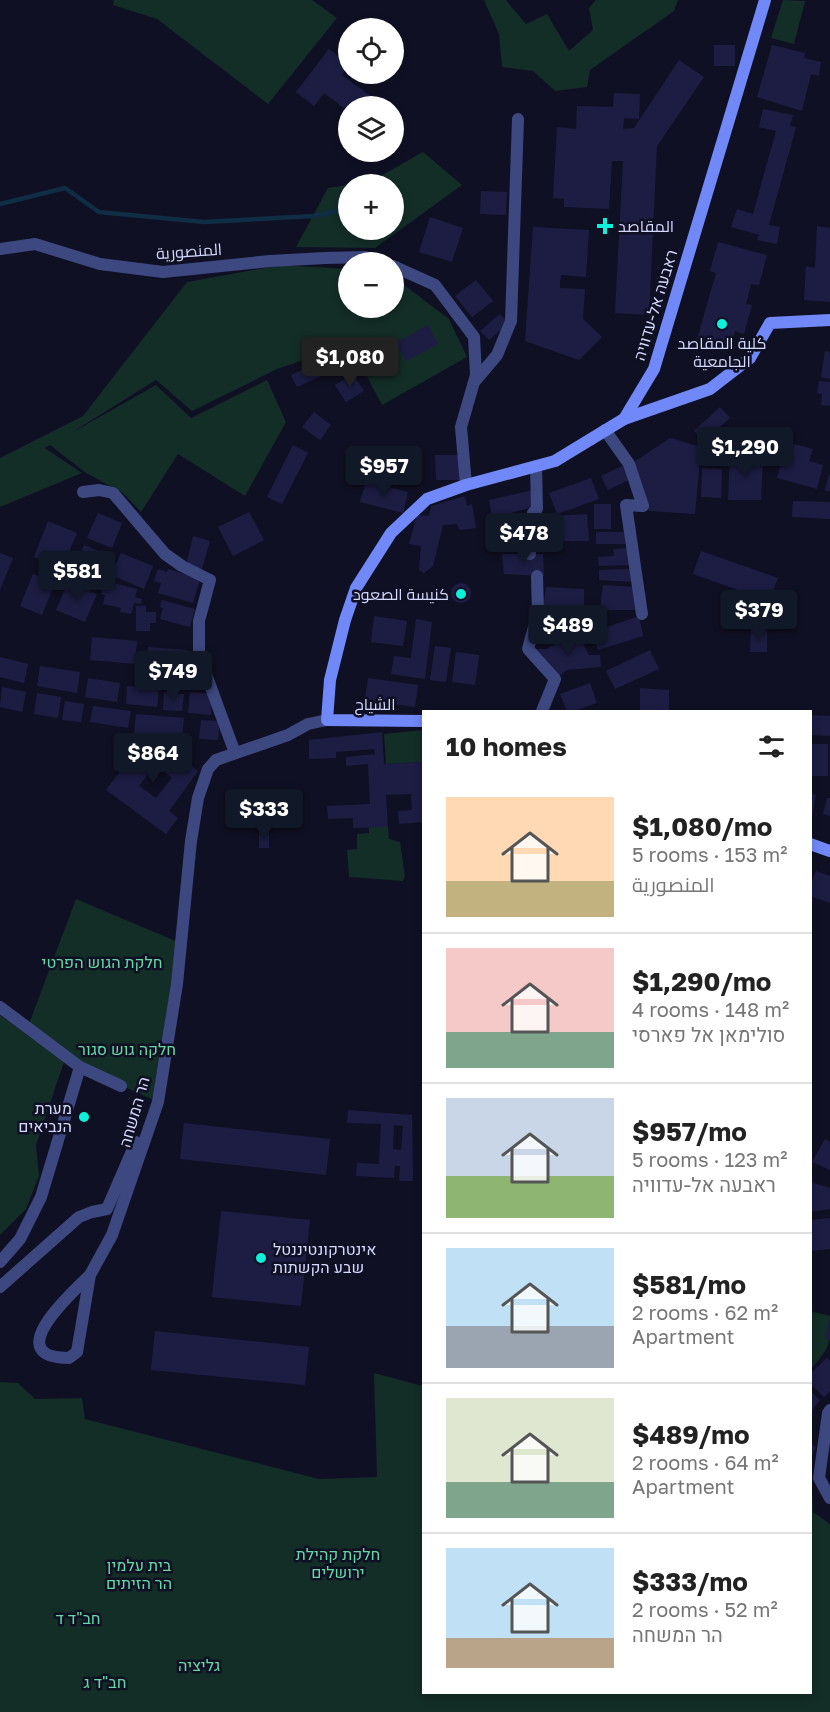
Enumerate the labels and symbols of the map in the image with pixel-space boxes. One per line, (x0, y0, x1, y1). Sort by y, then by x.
place label: المقاصد (618, 216, 674, 236)
marker: المقاصد (596, 217, 614, 235)
street label: المنصورية (155, 239, 223, 263)
street label: ראבעה אל-עדוויה (629, 247, 681, 363)
marker: كلية المقاصد الجامعية (715, 317, 729, 331)
place label: كلية المقاصد الجامعية (678, 333, 767, 371)
pin: $1,080 (301, 337, 399, 388)
pin: $1,290 (696, 427, 794, 478)
pin: $957 (348, 446, 420, 497)
pin: $478 (488, 513, 560, 564)
pin: $581 (41, 551, 113, 602)
place label: كنيسة الصعود (353, 584, 449, 604)
marker: كنيسة الصعود (454, 587, 468, 601)
pin: $379 (723, 590, 795, 641)
pin: $489 (532, 605, 604, 656)
pin: $749 (137, 651, 209, 702)
street label: الشياح (354, 694, 396, 716)
pin: $864 (117, 733, 189, 784)
pin: $333 (228, 789, 300, 840)
park label: חלקת הגוש הפרטי (42, 952, 162, 972)
park label: חלקה גוש סגור (78, 1039, 176, 1059)
street label: הר המשחה (114, 1074, 154, 1150)
place label: מערת הנביאים (18, 1098, 72, 1136)
marker: מערת הנביאים (77, 1110, 91, 1124)
place label: אינטרקונטיננטל שבע הקשתות (273, 1239, 376, 1277)
marker: אינטרקונטיננטל שבע הקשתות (254, 1251, 268, 1265)
park label: חלקת קהילת ירושלים (296, 1544, 380, 1582)
park label: בית עלמין הר הזיתים (106, 1555, 172, 1593)
park label: חב"ד ד (55, 1608, 101, 1628)
park label: גליציה (178, 1655, 220, 1675)
park label: חב"ד ג (84, 1672, 126, 1692)

